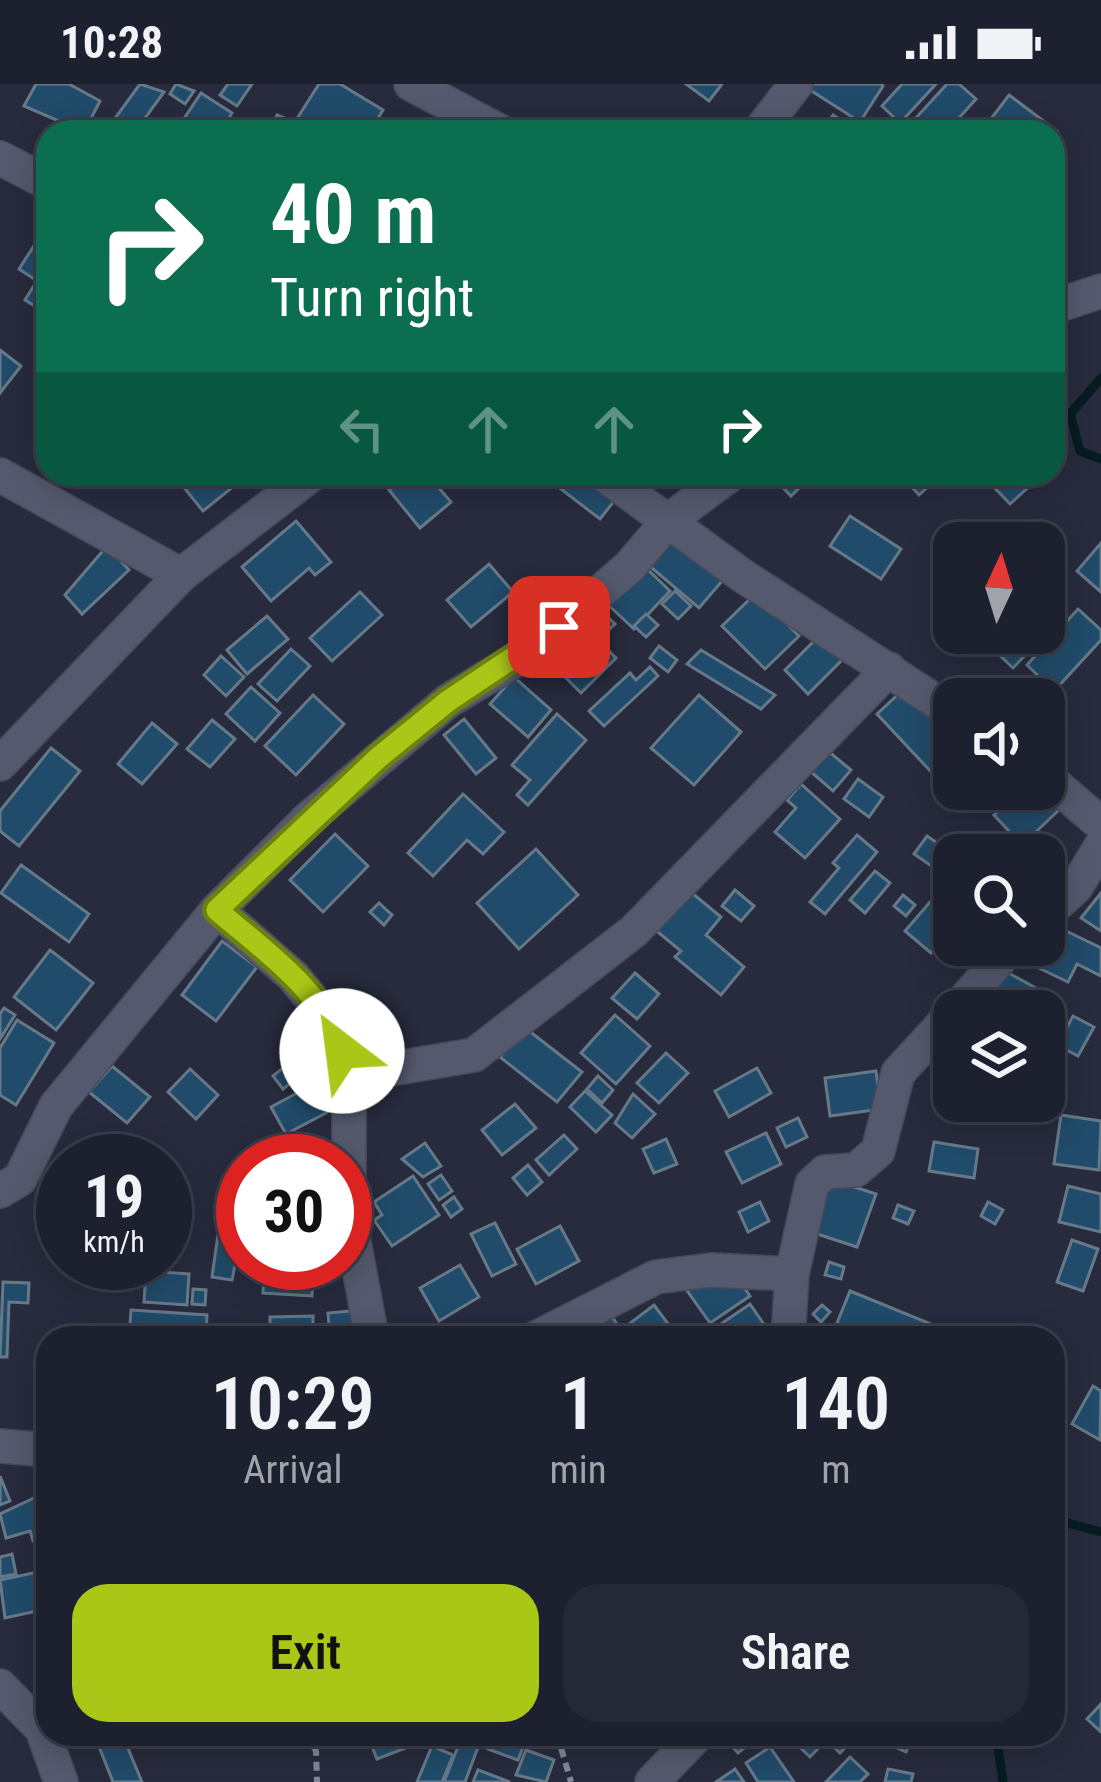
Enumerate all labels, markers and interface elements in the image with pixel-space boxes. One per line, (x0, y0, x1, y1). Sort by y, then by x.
text: 10:28 (60, 16, 163, 69)
text: 40 m (270, 165, 437, 264)
icon: right (72, 168, 228, 324)
text: Turn right (270, 266, 474, 329)
icon: left (329, 396, 395, 462)
icon: ahead (455, 396, 521, 462)
icon: ahead (581, 396, 647, 462)
icon: right (707, 396, 773, 462)
north arrow (933, 522, 1065, 654)
map controls (933, 522, 1065, 1122)
pin (508, 576, 610, 678)
icon: arrive (526, 594, 592, 660)
button: sound (933, 678, 1065, 810)
button: search (933, 834, 1065, 966)
position arrow (279, 988, 405, 1114)
button: layers (933, 990, 1065, 1122)
speed limit sign: 30 (216, 1134, 372, 1290)
text: 19 (84, 1161, 144, 1232)
text: km/h (83, 1224, 145, 1259)
text: 10:29 (211, 1362, 375, 1447)
text: 1 (560, 1362, 596, 1447)
text: 140 (782, 1362, 890, 1447)
text: Arrival (243, 1447, 342, 1493)
text: min (550, 1447, 607, 1493)
text: m (821, 1447, 851, 1493)
button: Exit (72, 1584, 539, 1722)
button: Share (563, 1584, 1029, 1722)

